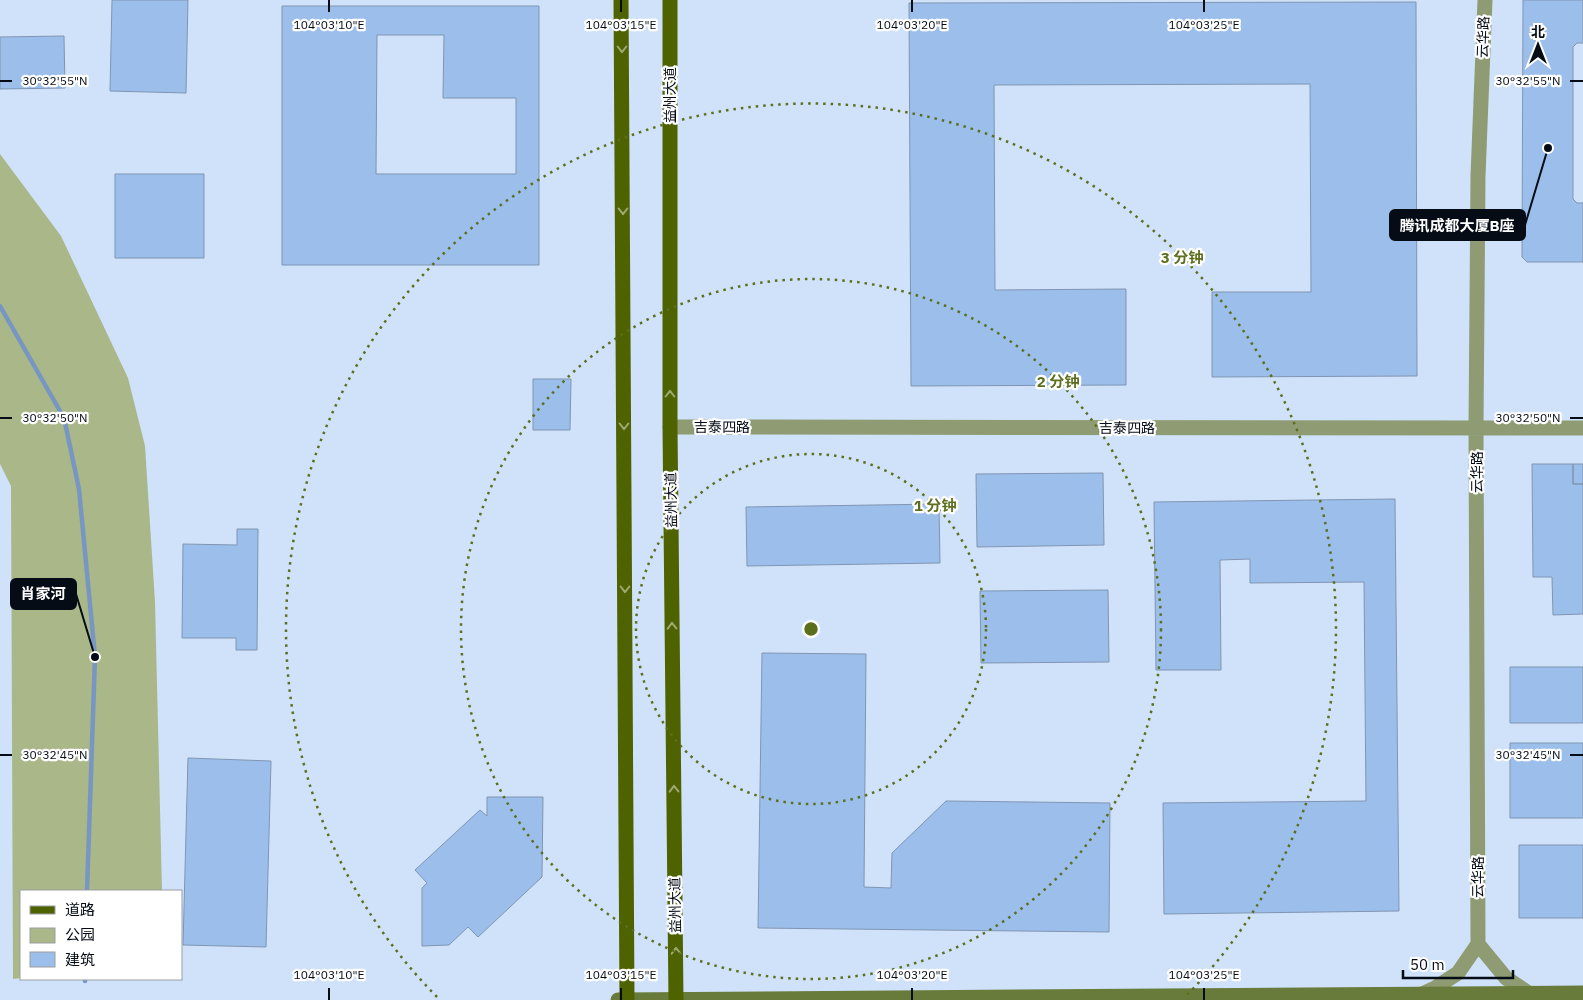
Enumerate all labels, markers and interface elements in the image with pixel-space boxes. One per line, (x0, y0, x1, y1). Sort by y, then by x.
street label: 云华路 (1473, 16, 1493, 58)
text: 104°03'10"E (294, 17, 364, 32)
text: 104°03'15"E (586, 17, 656, 32)
text: 104°03'20"E (877, 17, 947, 32)
text: 104°03'25"E (1169, 17, 1239, 32)
north arrow (1513, 20, 1563, 70)
text: 北 (1531, 23, 1545, 41)
one-way arrow (616, 45, 627, 53)
street label: 益州大道 (661, 67, 679, 123)
text: 30°32'55"N (22, 73, 88, 88)
text: 30°32'55"N (1495, 73, 1561, 88)
one-way arrow (617, 207, 628, 215)
callout: 腾讯成都大厦B座 (1390, 210, 1525, 240)
text: 腾讯成都大厦B座 (1399, 216, 1515, 235)
text: 3 分钟 (1161, 248, 1203, 267)
text: 2 分钟 (1037, 372, 1079, 391)
one-way arrow (665, 390, 675, 398)
text: 30°32'50"N (22, 410, 88, 425)
text: 30°32'50"N (1495, 410, 1561, 425)
street label: 吉泰四路 (694, 418, 750, 436)
street label: 吉泰四路 (1099, 419, 1155, 437)
one-way arrow (619, 422, 629, 430)
street label: 云华路 (1468, 451, 1486, 493)
street label: 益州大道 (662, 472, 680, 528)
text: 1 分钟 (914, 496, 956, 515)
callout: 肖家河 (11, 579, 76, 609)
text: 肖家河 (20, 584, 66, 603)
one-way arrow (620, 585, 630, 593)
centre of rings (802, 620, 820, 638)
one-way arrow (667, 622, 677, 630)
text: 30°32'45"N (22, 747, 88, 762)
text: 30°32'45"N (1495, 747, 1561, 762)
one-way arrow (669, 785, 679, 792)
street label: 云华路 (1469, 856, 1487, 898)
street label: 益州大道 (666, 877, 684, 933)
legend (20, 890, 182, 980)
text: 道路 (65, 900, 95, 919)
text: 公园 (65, 925, 95, 944)
one-way arrow (671, 947, 681, 955)
scale bar (1403, 948, 1513, 980)
text: 建筑 (65, 950, 95, 969)
text: 50 m (1410, 955, 1445, 974)
text: 104°03'10"E (294, 967, 364, 982)
text: 104°03'15"E (586, 967, 656, 982)
text: 104°03'20"E (877, 967, 947, 982)
text: 104°03'25"E (1169, 967, 1239, 982)

